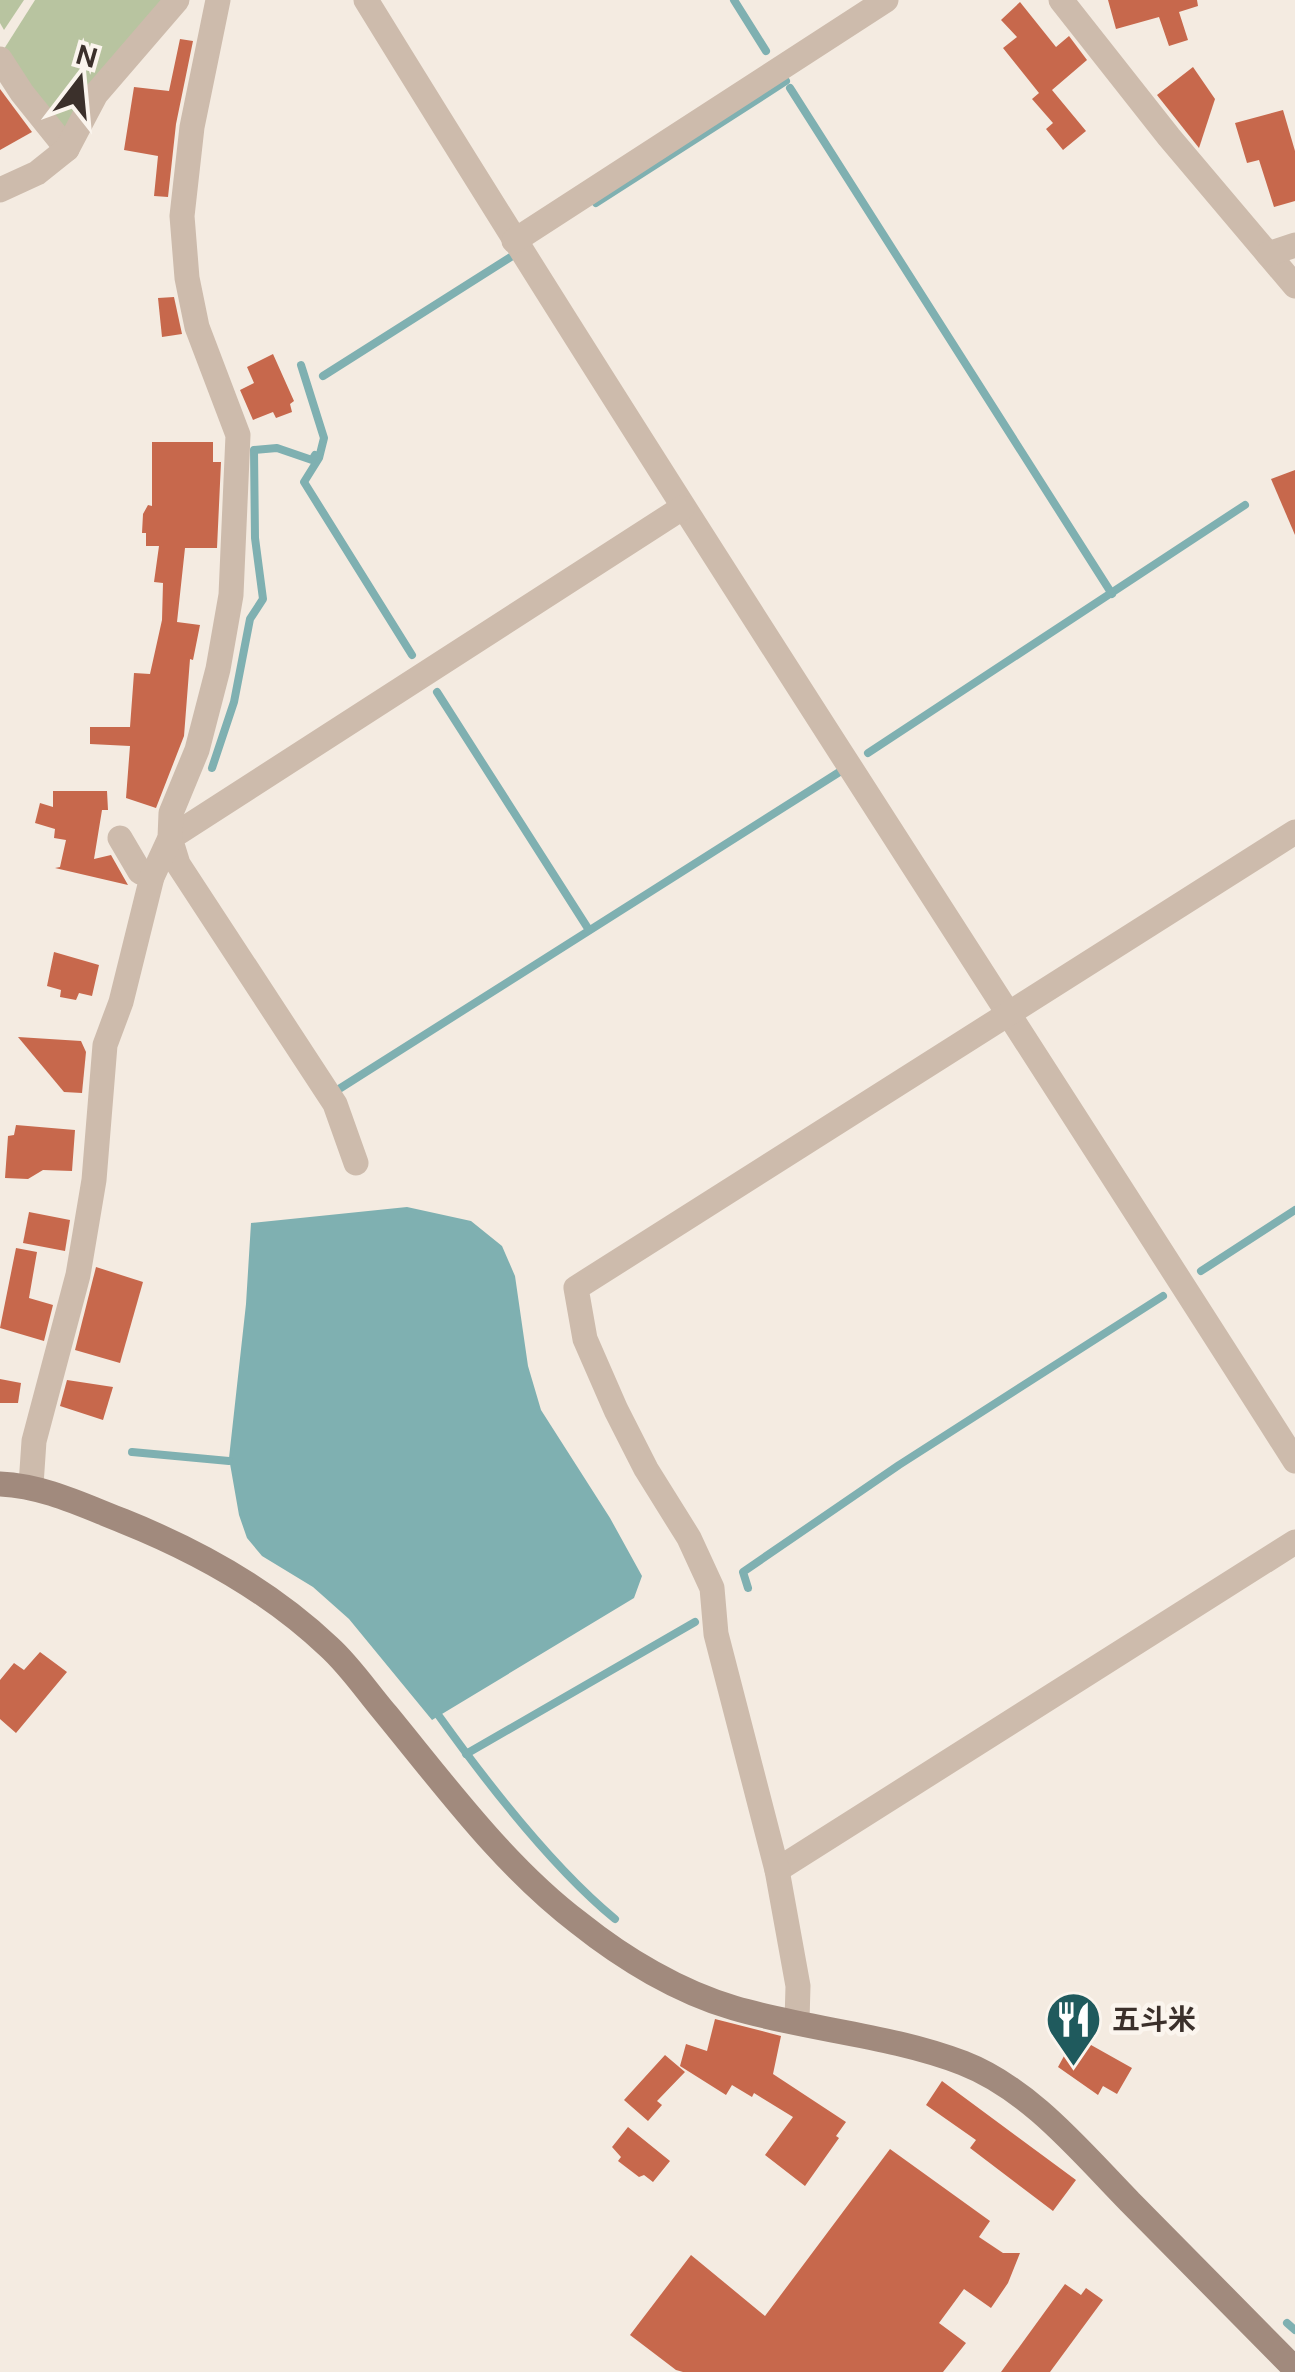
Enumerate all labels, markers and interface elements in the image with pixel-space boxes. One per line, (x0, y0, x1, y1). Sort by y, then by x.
north arrow (30, 30, 130, 130)
text: N (72, 36, 102, 77)
restaurant icon: 五斗米 (1043, 1989, 1103, 2068)
place label: 五斗米 (1112, 2001, 1196, 2038)

